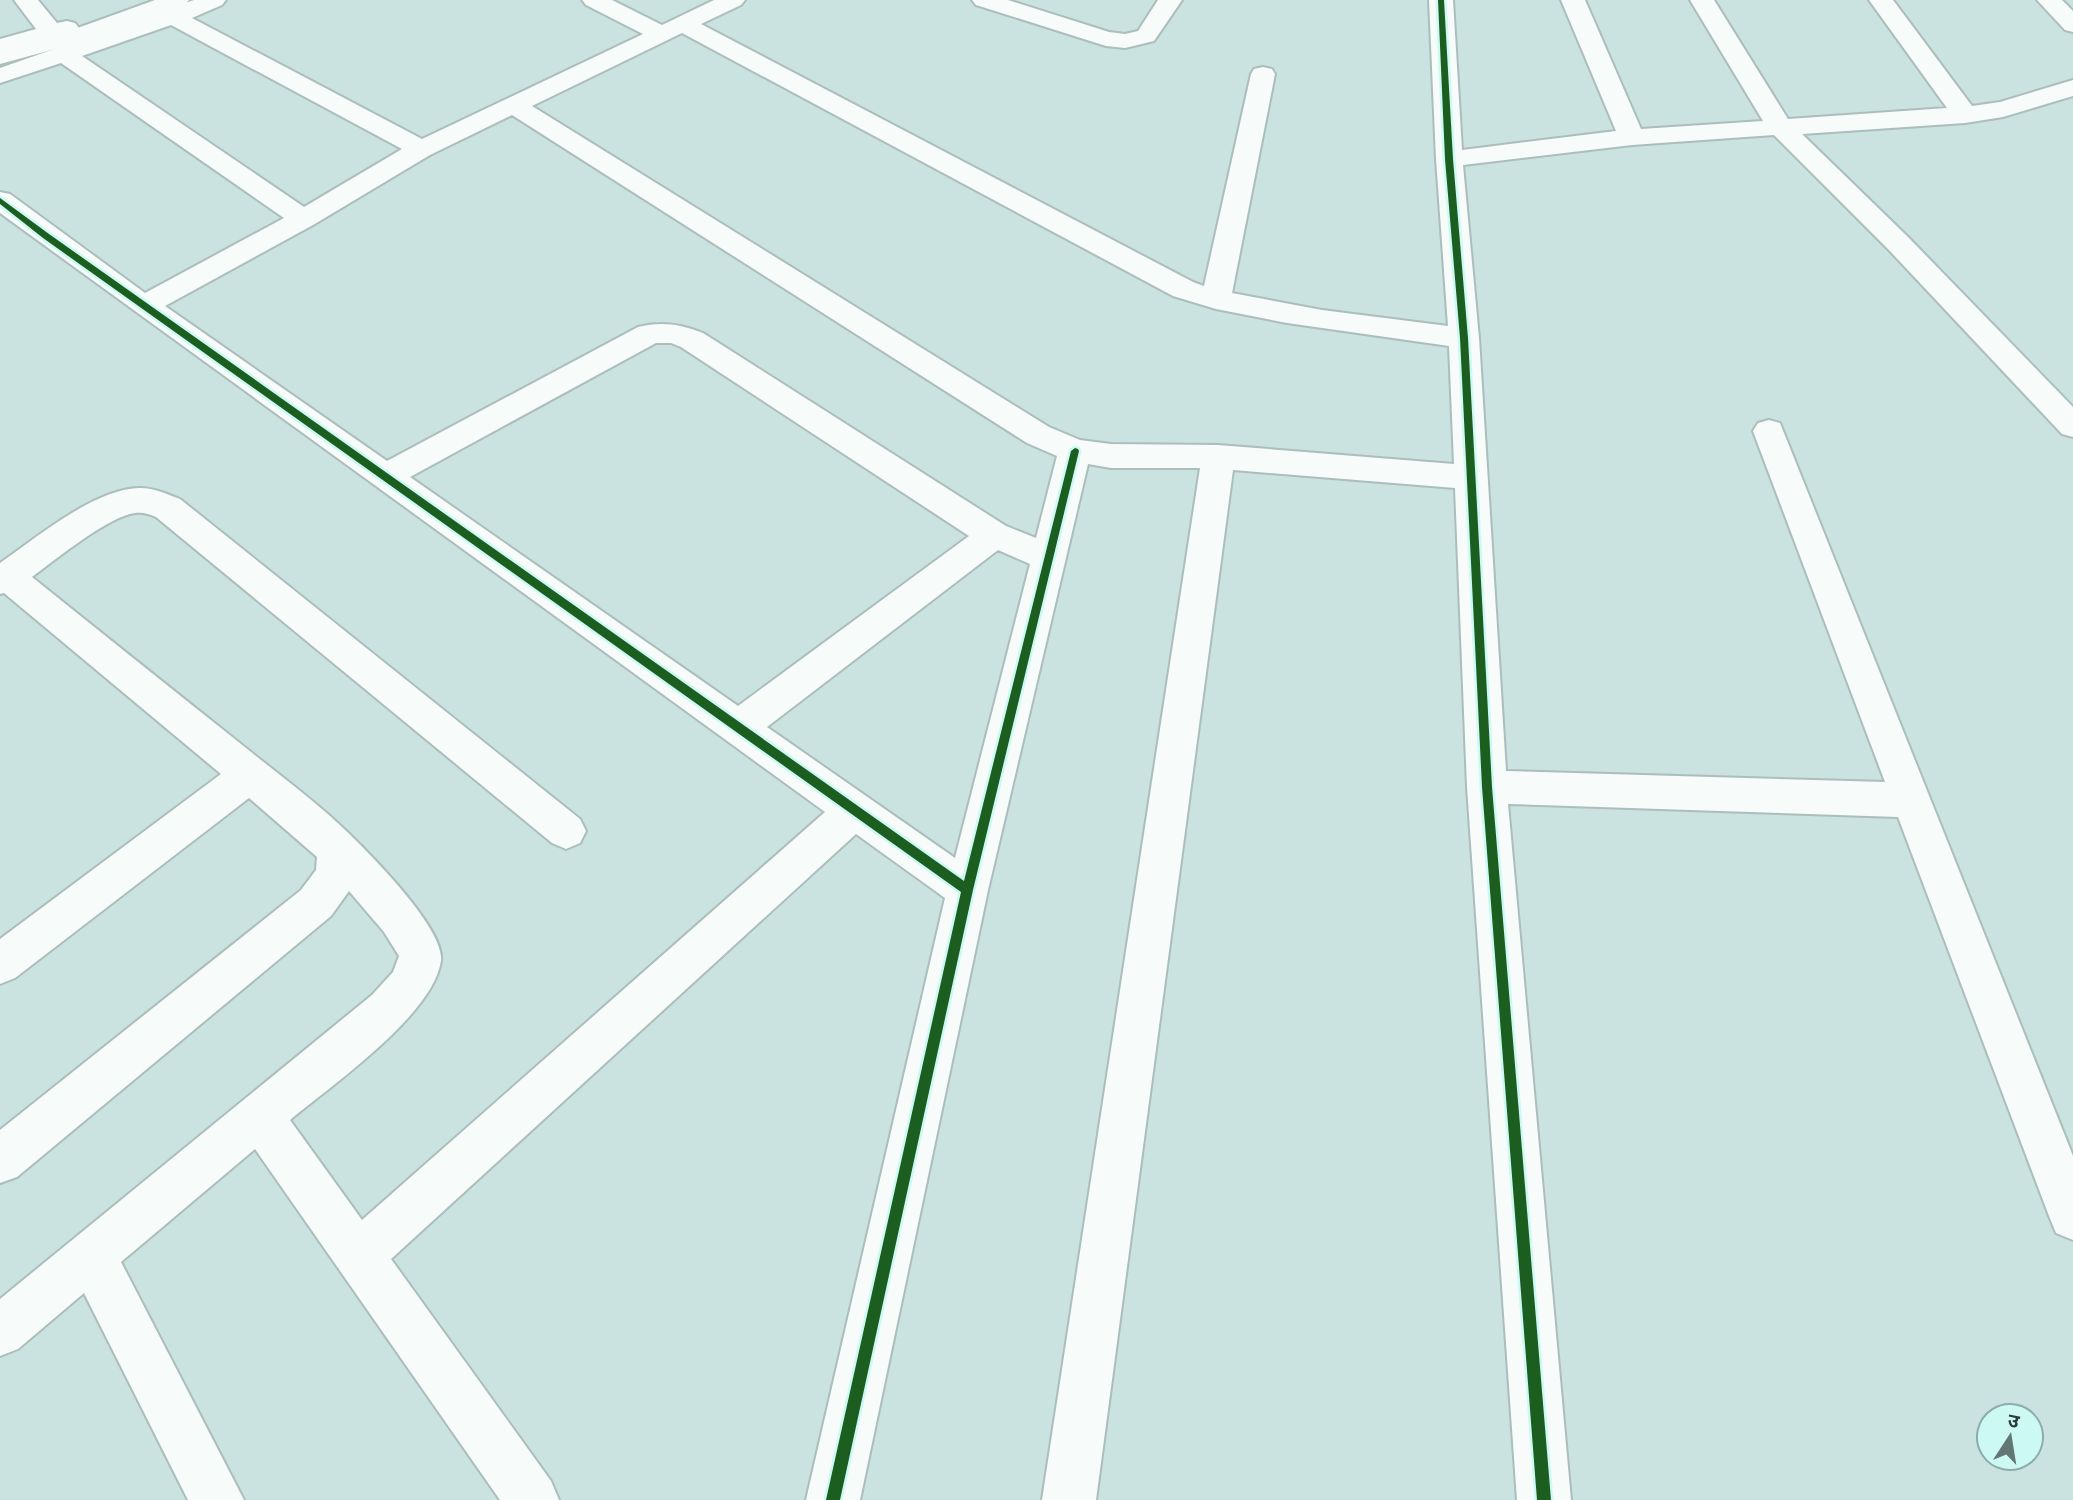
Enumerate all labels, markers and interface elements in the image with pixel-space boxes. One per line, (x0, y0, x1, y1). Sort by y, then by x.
north arrow (1975, 1402, 2045, 1472)
text: उ (2006, 1408, 2022, 1433)

